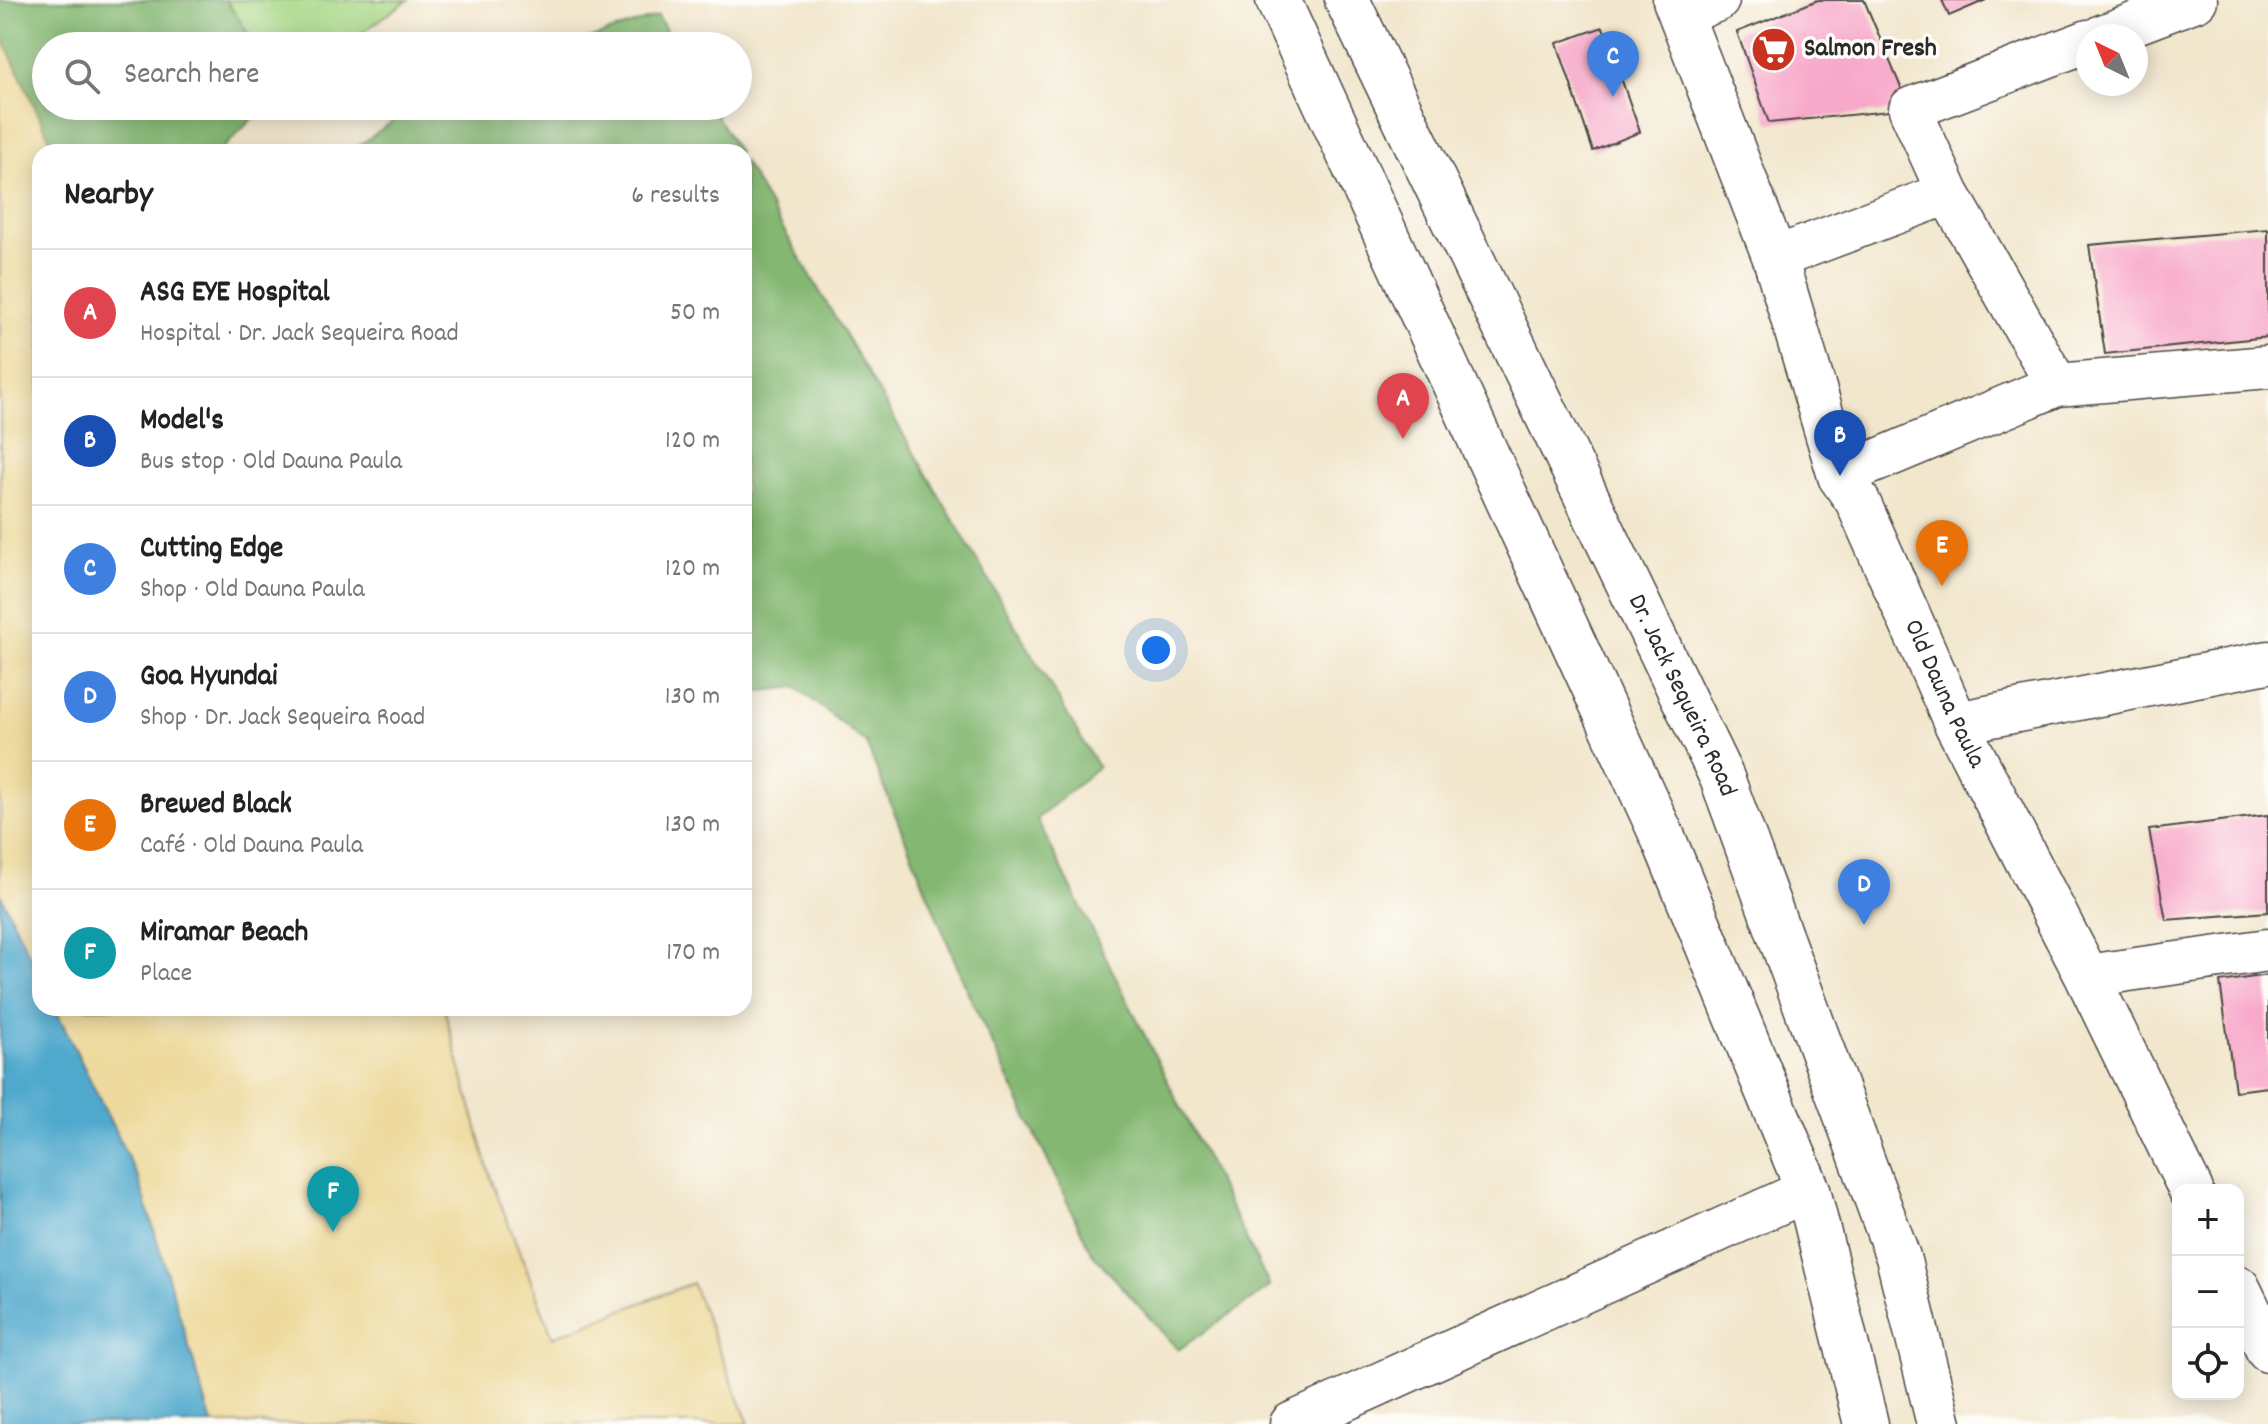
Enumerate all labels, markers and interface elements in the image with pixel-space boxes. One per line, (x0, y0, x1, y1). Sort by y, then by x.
north arrow (2076, 24, 2148, 96)
supermarket icon: Salmon Fresh (1749, 25, 1797, 73)
pin: C (1587, 31, 1639, 97)
place label: Salmon Fresh (1804, 31, 1937, 68)
search box (32, 32, 752, 120)
icon: search (60, 54, 104, 98)
text: Search here (124, 55, 260, 98)
text: Nearby (64, 172, 153, 221)
text: 6 results (631, 178, 720, 215)
text: ASG EYE Hospital (140, 273, 330, 316)
text: A (83, 295, 97, 332)
text: 50 m (670, 295, 720, 332)
text: Hospital · Dr. Jack Sequeira Road (140, 316, 459, 353)
pin: A (1377, 373, 1429, 439)
text: Model's (140, 401, 224, 444)
pin: B (1814, 410, 1866, 476)
text: B (84, 423, 96, 460)
text: 120 m (665, 423, 720, 460)
text: Bus stop · Old Dauna Paula (140, 444, 402, 481)
pin: E (1916, 520, 1968, 586)
text: Cutting Edge (140, 529, 283, 572)
text: C (84, 551, 96, 588)
text: 120 m (665, 551, 720, 588)
text: Shop · Old Dauna Paula (140, 572, 365, 609)
street label: Dr. Jack Sequeira Road (1618, 588, 1746, 802)
street label: Old Dauna Paula (1894, 614, 1995, 775)
your location (1136, 630, 1176, 670)
text: Goa Hyundai (140, 657, 277, 700)
text: D (83, 679, 97, 716)
text: 130 m (665, 679, 720, 716)
text: Shop · Dr. Jack Sequeira Road (140, 700, 425, 737)
text: Brewed Black (140, 785, 292, 828)
text: E (84, 807, 96, 844)
text: 130 m (665, 807, 720, 844)
text: Café · Old Dauna Paula (140, 828, 363, 865)
pin: D (1838, 859, 1890, 925)
text: Miramar Beach (140, 913, 308, 956)
text: F (84, 935, 96, 972)
text: 170 m (666, 935, 720, 972)
text: Place (140, 956, 192, 993)
pin: F (307, 1166, 359, 1232)
map controls (2172, 1184, 2244, 1400)
button: + (2172, 1184, 2244, 1256)
button: − (2172, 1256, 2244, 1328)
button: locate (2172, 1328, 2244, 1400)

